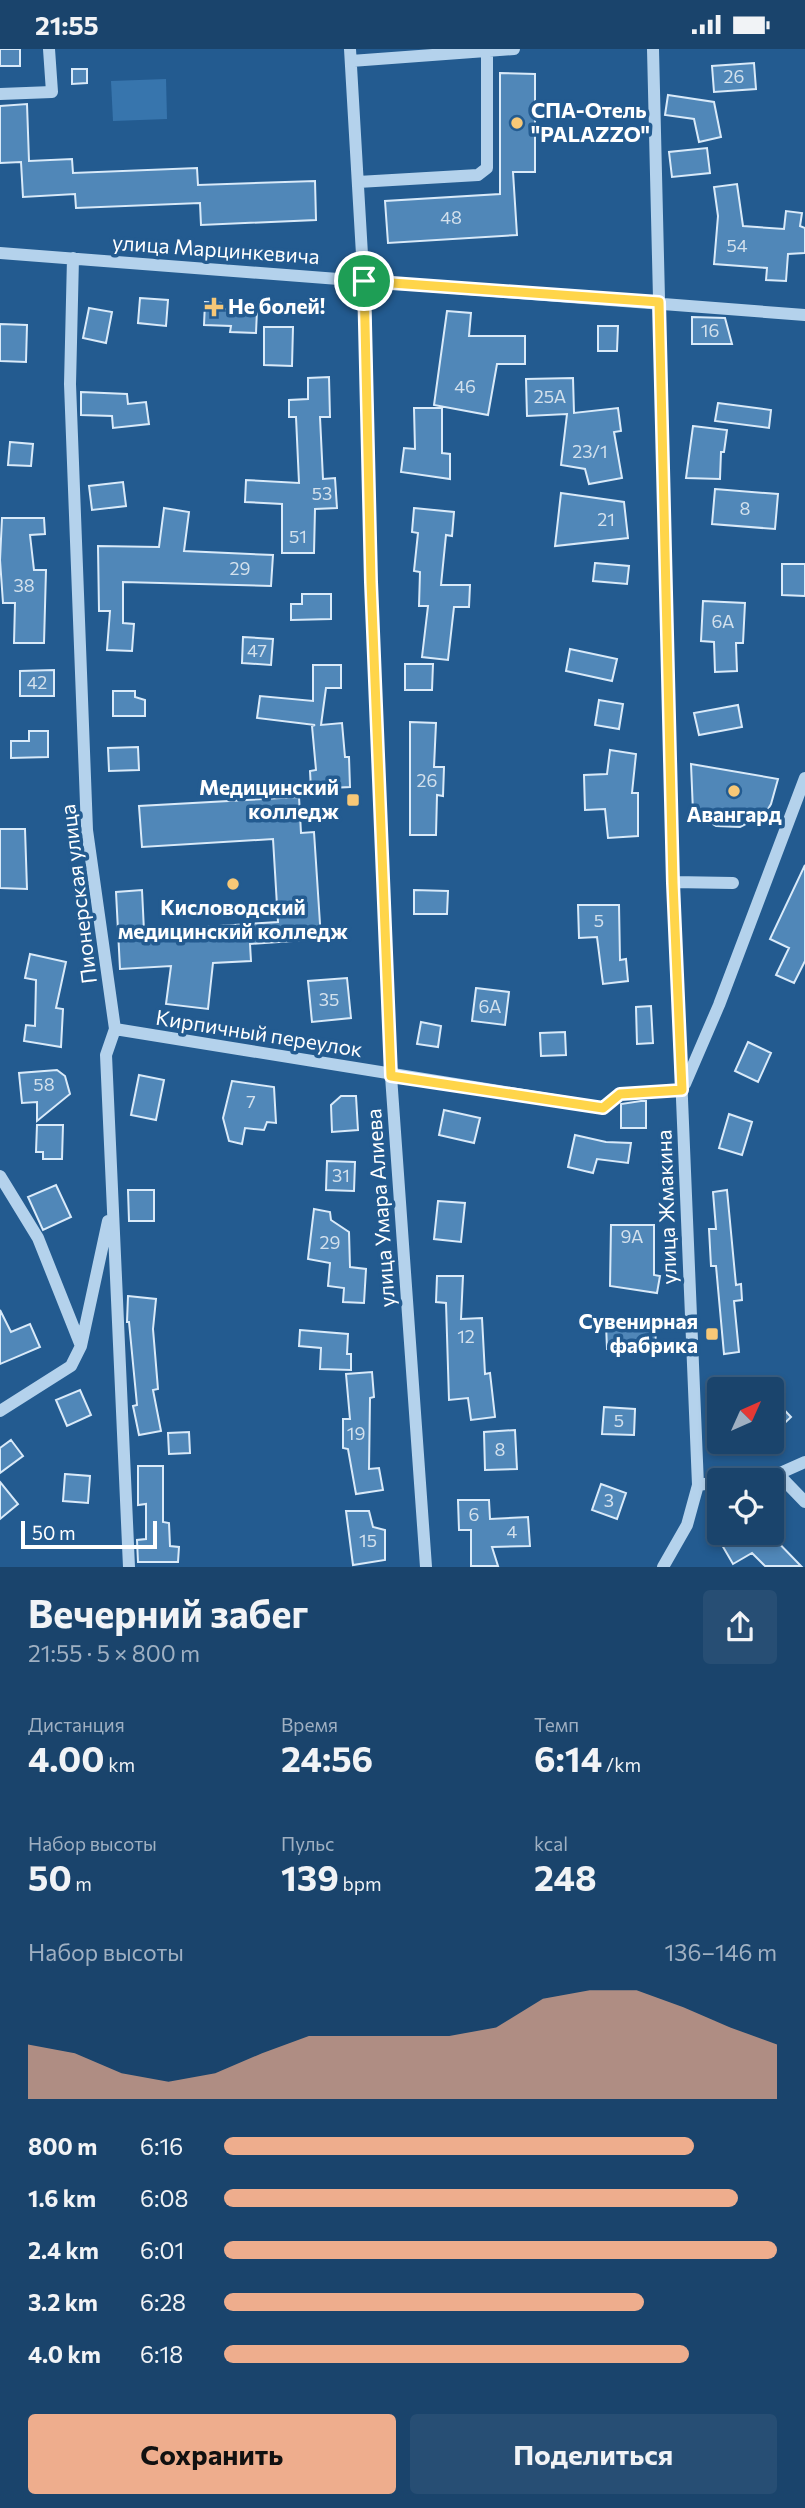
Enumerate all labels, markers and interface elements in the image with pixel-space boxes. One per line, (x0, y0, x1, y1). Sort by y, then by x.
text: 21:55 (35, 9, 99, 40)
house number: 26 (724, 65, 744, 87)
place label: СПА-Отель "PALAZZO" (531, 97, 650, 146)
marker: СПА-Отель "PALAZZO" (509, 115, 525, 131)
house number: 48 (440, 206, 462, 228)
street label: улица Марцинкевича (112, 229, 321, 268)
house number: 54 (726, 234, 748, 256)
pin (334, 251, 394, 311)
icon: arrive (345, 262, 383, 300)
place label: Не болей! (228, 293, 325, 318)
marker: Не болей! (206, 299, 222, 315)
house number: 16 (701, 319, 719, 341)
house number: 46 (454, 375, 476, 397)
house number: 25А (534, 385, 566, 407)
house number: 23/1 (572, 440, 608, 462)
house number: 53 (312, 482, 332, 504)
house number: 8 (740, 497, 751, 519)
house number: 21 (597, 508, 615, 530)
house number: 51 (289, 525, 307, 547)
house number: 29 (230, 557, 250, 579)
house number: 38 (13, 574, 35, 596)
house number: 6А (712, 610, 734, 632)
house number: 47 (247, 639, 267, 661)
house number: 42 (27, 671, 47, 693)
house number: 26 (417, 769, 437, 791)
place label: Медицинский колледж (199, 774, 339, 823)
marker: Авангард (726, 783, 742, 799)
marker: Медицинский колледж (345, 792, 361, 808)
place label: Авангард (686, 801, 782, 826)
street label: Пионерская улица (54, 803, 101, 985)
marker: Кисловодский медицинский колледж (225, 876, 241, 892)
place label: Кисловодский медицинский колледж (118, 894, 348, 943)
house number: 5 (594, 909, 604, 931)
house number: 35 (319, 988, 339, 1010)
house number: 6А (479, 995, 501, 1017)
street label: Кирпичный переулок (154, 1004, 364, 1061)
house number: 58 (33, 1073, 55, 1095)
house number: 7 (246, 1090, 256, 1112)
street label: улица Умара Алиева (360, 1108, 399, 1308)
street label: улица Жмакина (650, 1129, 681, 1285)
house number: 31 (332, 1164, 350, 1186)
house number: 9А (621, 1225, 643, 1247)
house number: 29 (320, 1231, 340, 1253)
place label: Сувенирная фабрика (579, 1308, 698, 1357)
house number: 12 (457, 1325, 475, 1347)
marker: Сувенирная фабрика (704, 1326, 720, 1342)
north arrow (707, 1377, 784, 1454)
map controls (707, 1377, 784, 1545)
house number: 5 (614, 1409, 624, 1431)
house number: 19 (347, 1422, 365, 1444)
house number: 8 (495, 1438, 506, 1460)
button: locate (707, 1468, 784, 1545)
house number: 3 (604, 1489, 614, 1511)
house number: 6 (469, 1503, 479, 1525)
scale bar (21, 1517, 158, 1549)
house number: 4 (507, 1520, 518, 1542)
text: 50 m (32, 1521, 76, 1544)
house number: 15 (359, 1529, 377, 1551)
text: Вечерний забег (28, 1589, 308, 1636)
button: share (703, 1590, 777, 1664)
text: 21:55 · 5 × 800 m (28, 1639, 200, 1667)
text: Дистанция (28, 1713, 125, 1736)
text: Время (281, 1713, 338, 1736)
text: Темп (534, 1713, 579, 1736)
text: 4.00 (28, 1736, 105, 1779)
text: 24:56 (281, 1736, 373, 1779)
text: 6:14 (534, 1736, 602, 1779)
text: km (105, 1753, 135, 1776)
text: /km (602, 1753, 641, 1776)
text: Набор высоты (28, 1832, 157, 1855)
text: Пульс (281, 1832, 335, 1855)
text: kcal (534, 1832, 568, 1855)
text: 50 (28, 1855, 72, 1898)
text: 139 (281, 1855, 339, 1898)
text: 248 (534, 1855, 597, 1898)
text: m (72, 1872, 92, 1895)
text: bpm (339, 1872, 382, 1895)
text: Набор высоты (28, 1938, 184, 1966)
text: 136–146 m (664, 1938, 777, 1966)
text: 800 m (28, 2132, 97, 2160)
text: 6:16 (140, 2132, 183, 2160)
text: 1.6 km (28, 2184, 96, 2212)
text: 6:08 (140, 2184, 188, 2212)
text: 2.4 km (28, 2236, 99, 2264)
text: 6:01 (140, 2236, 184, 2264)
text: 3.2 km (28, 2288, 98, 2316)
text: 6:28 (140, 2288, 186, 2316)
text: 4.0 km (28, 2340, 101, 2368)
text: 6:18 (140, 2340, 183, 2368)
button: Сохранить (28, 2414, 396, 2494)
button: Поделиться (410, 2414, 777, 2494)

